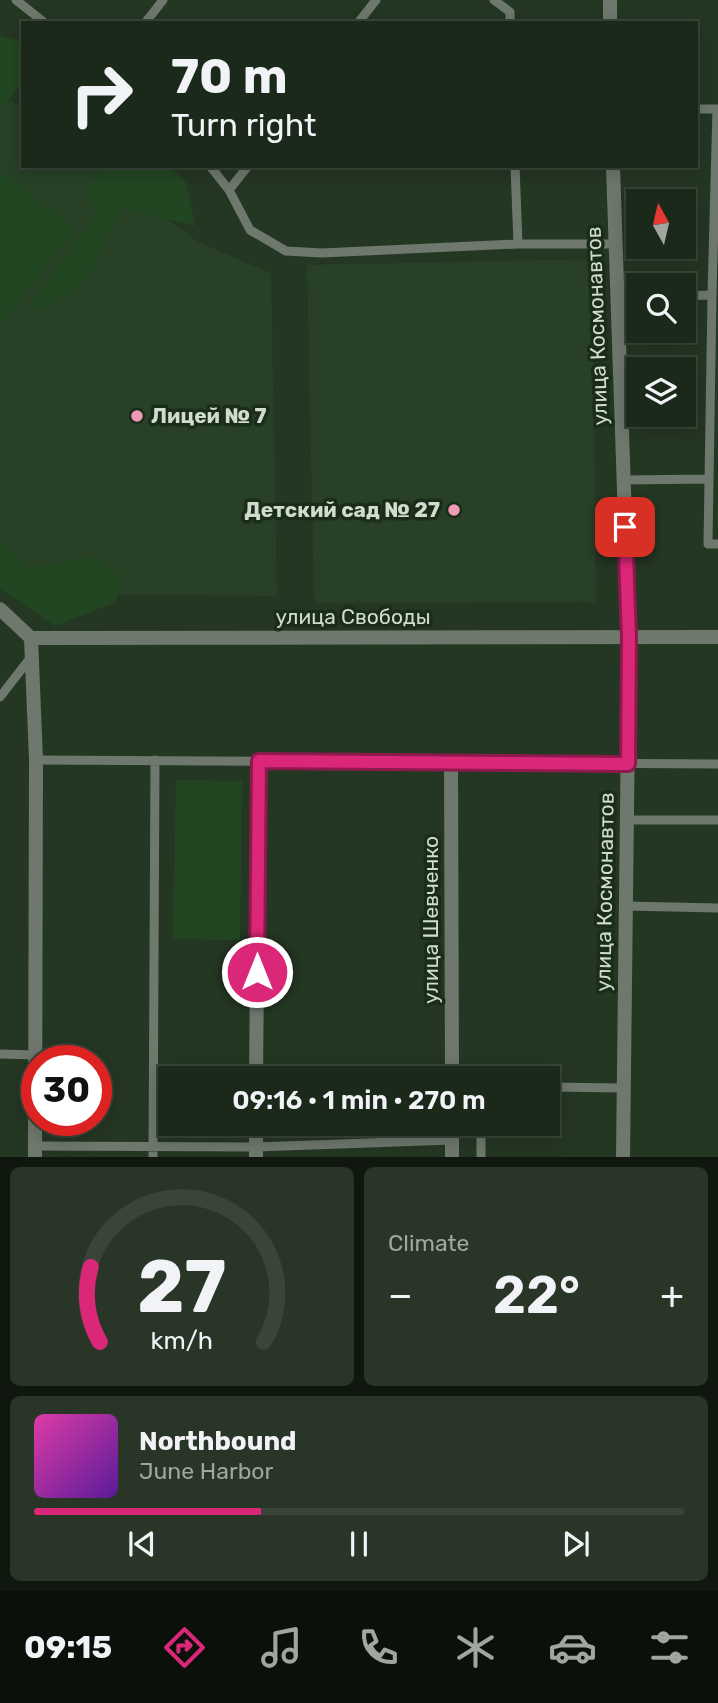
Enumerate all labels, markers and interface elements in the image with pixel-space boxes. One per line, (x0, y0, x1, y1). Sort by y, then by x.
text: 70 m (171, 47, 288, 105)
icon: right (56, 49, 147, 140)
text: Turn right (171, 106, 316, 144)
north arrow (626, 189, 696, 259)
map controls (626, 189, 696, 427)
street label: улица Космонавтов (581, 226, 612, 426)
button: search (626, 273, 696, 343)
button: layers (626, 357, 696, 427)
place label: Лицей № 7 (151, 403, 267, 428)
marker: Лицей № 7 (129, 408, 145, 424)
place label: Детский сад № 27 (244, 497, 440, 522)
pin (595, 497, 655, 557)
marker: Детский сад № 27 (446, 502, 462, 518)
icon: arrive (606, 508, 644, 546)
street label: улица Свободы (275, 604, 431, 629)
street label: улица Космонавтов (590, 792, 619, 992)
street label: улица Шевченко (418, 836, 443, 1004)
position arrow (220, 935, 294, 1009)
speed limit sign: 30 (21, 1045, 112, 1136)
text: 09:16 · 1 min · 270 m (232, 1085, 486, 1116)
text: Climate (388, 1229, 469, 1257)
text: 27 (137, 1245, 227, 1331)
text: 22° (493, 1264, 580, 1326)
text: − (388, 1272, 413, 1318)
text: + (660, 1272, 684, 1318)
text: km/h (151, 1326, 213, 1355)
text: Northbound (139, 1426, 297, 1457)
text: June Harbor (139, 1457, 273, 1485)
icon: previous (123, 1525, 161, 1563)
icon: pause (340, 1525, 378, 1563)
icon: next (557, 1525, 595, 1563)
icon: directions (160, 1623, 209, 1672)
icon: music (257, 1623, 306, 1672)
icon: phone (354, 1623, 403, 1672)
icon: climate (451, 1623, 500, 1672)
icon: car (548, 1623, 597, 1672)
icon: filters (645, 1623, 694, 1672)
text: 09:15 (24, 1628, 112, 1666)

